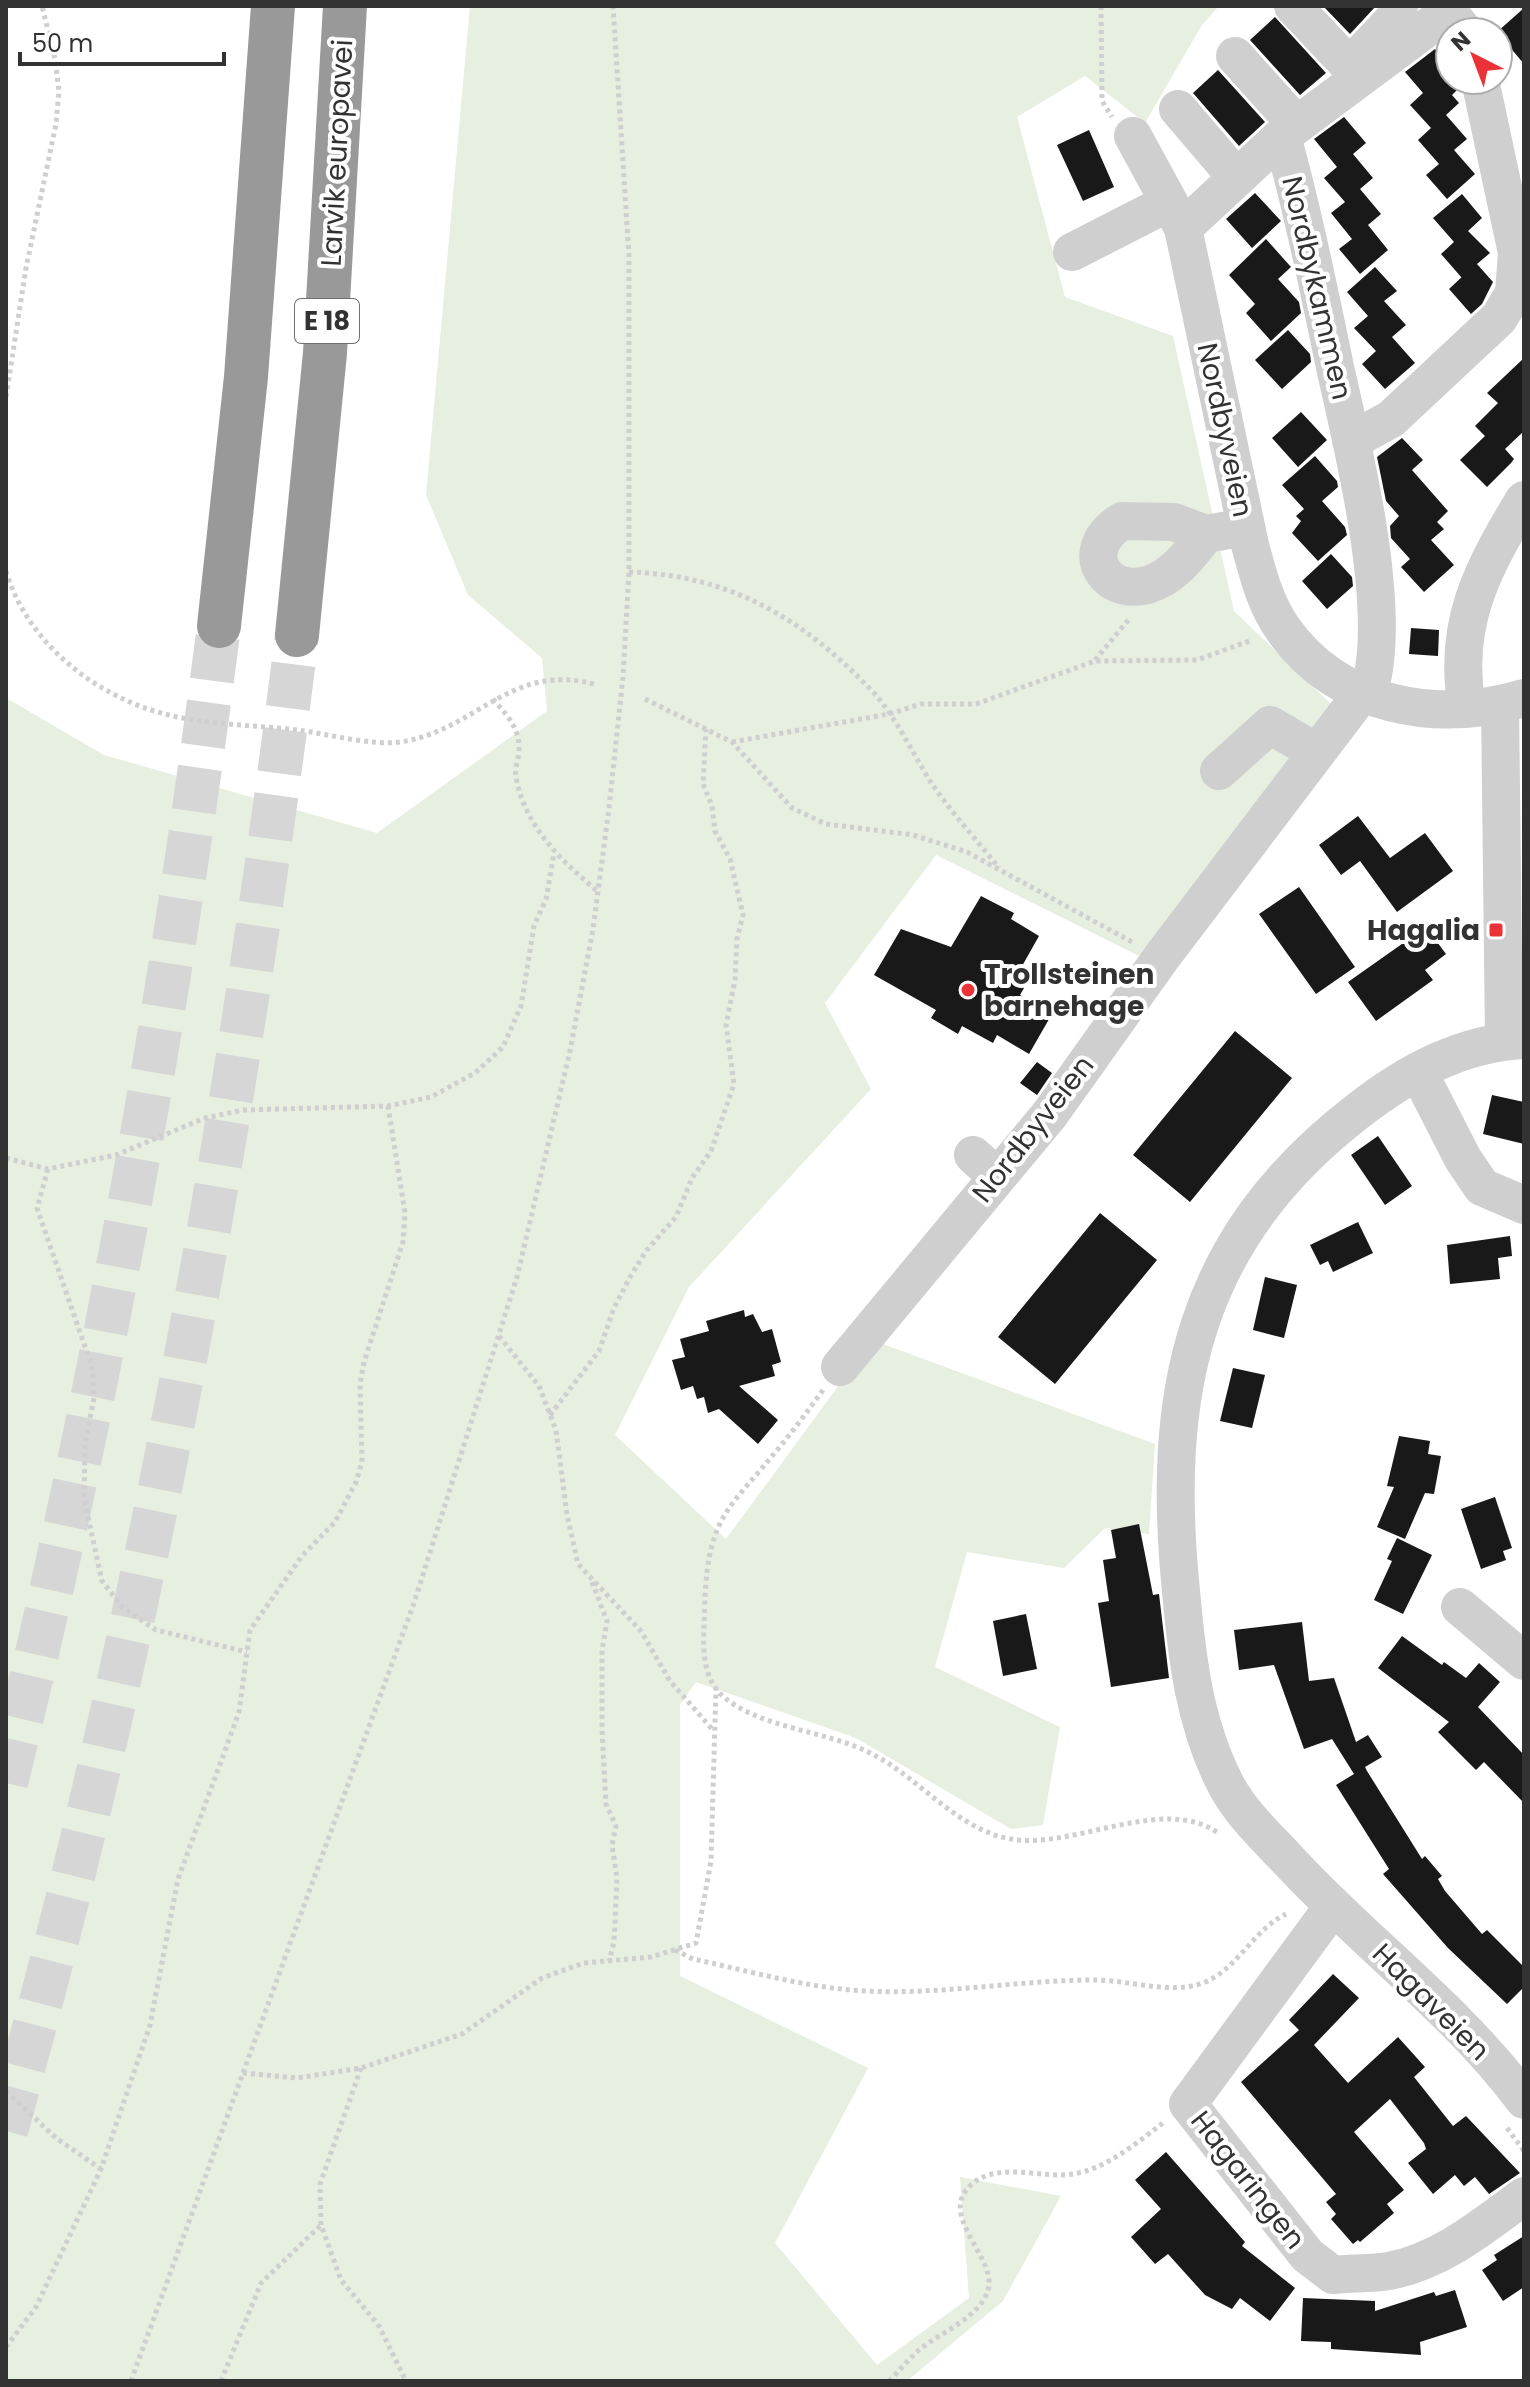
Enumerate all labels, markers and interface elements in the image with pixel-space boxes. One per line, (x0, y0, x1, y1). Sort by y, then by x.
scale bar (20, 16, 224, 66)
north arrow (1434, 16, 1514, 96)
text: N (1444, 24, 1477, 59)
text: 50 m (32, 27, 93, 60)
street label: Larvik europavei (312, 38, 362, 268)
street label: Nordbykammen (1272, 173, 1362, 403)
road number: E 18 (295, 299, 359, 343)
street label: Nordbyveien (1188, 339, 1262, 521)
place label: Hagalia (1367, 911, 1480, 950)
marker: Hagalia (1487, 921, 1505, 939)
place label: Trollsteinen barnehage (984, 955, 1154, 1026)
marker: Trollsteinen barnehage (959, 981, 977, 999)
street label: Nordbyveien (963, 1047, 1103, 1211)
street label: Hagaveien (1364, 1935, 1498, 2069)
street label: Hagaringen (1182, 2103, 1314, 2257)

